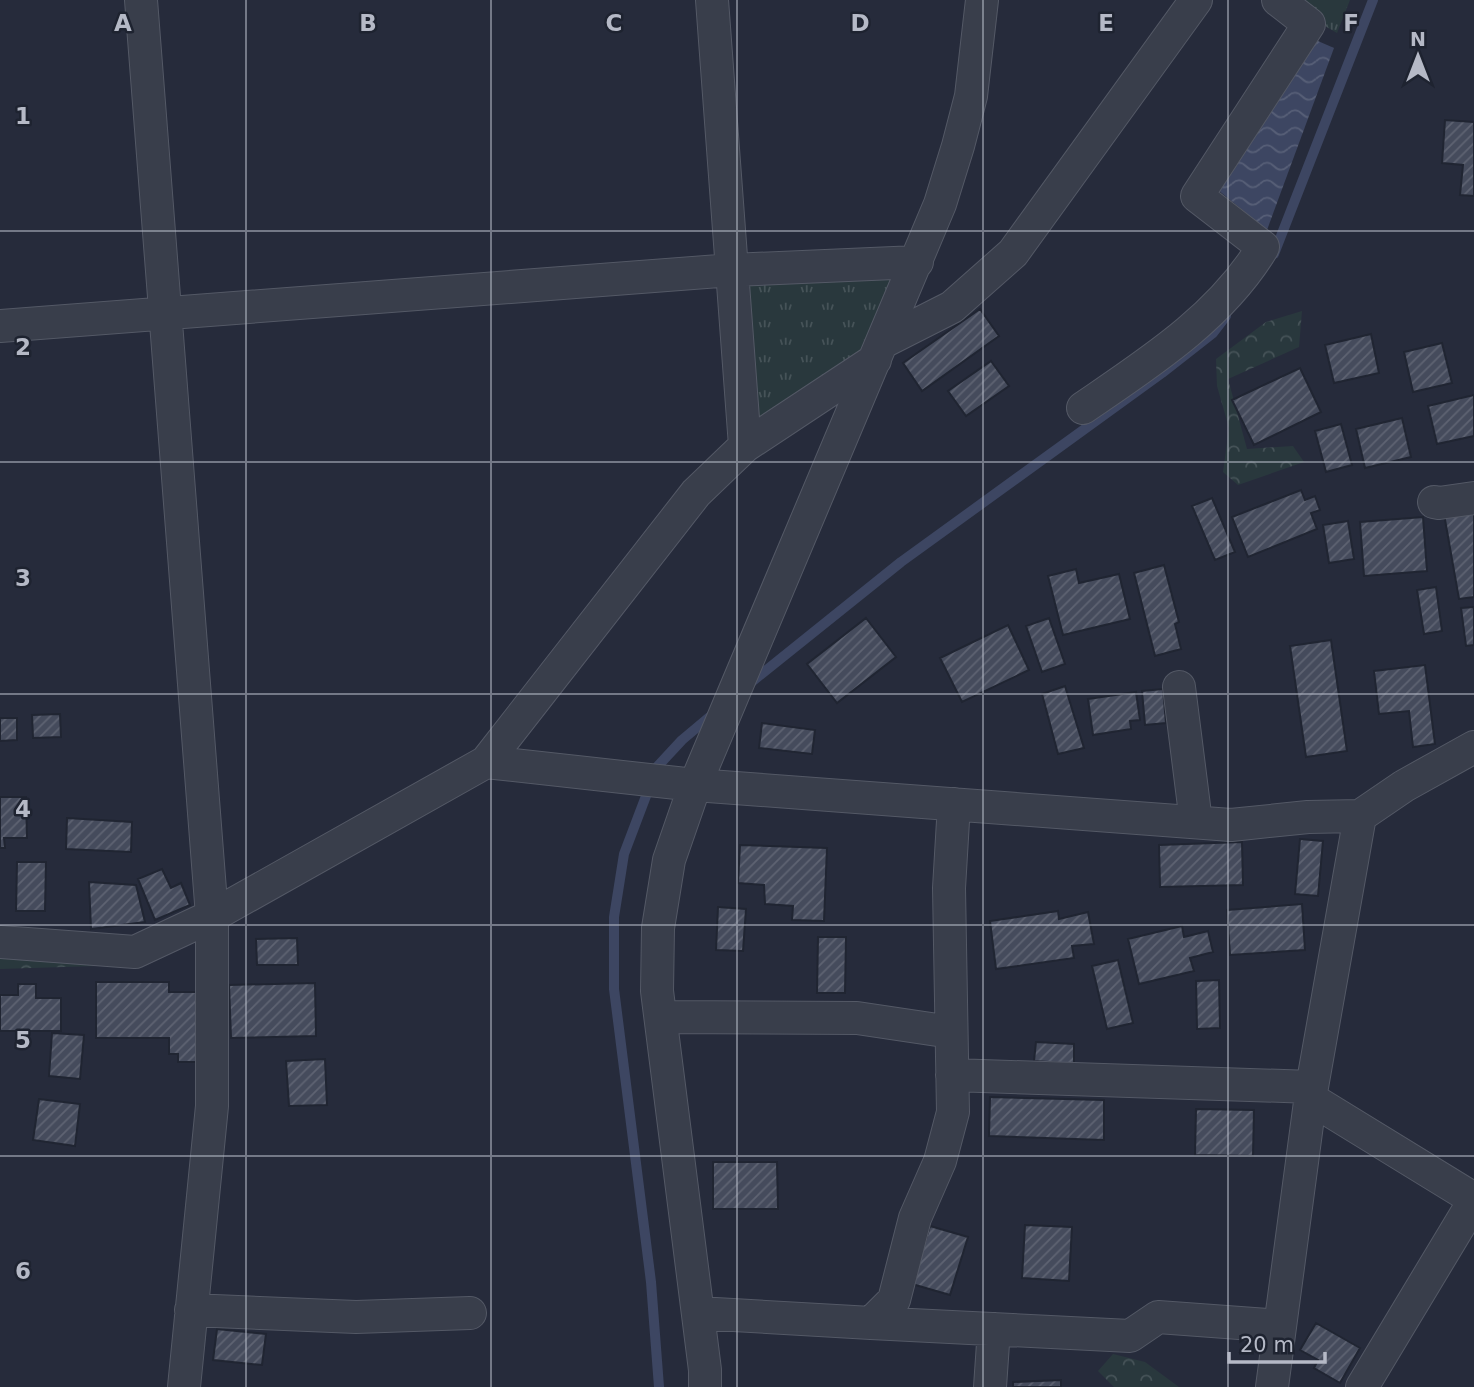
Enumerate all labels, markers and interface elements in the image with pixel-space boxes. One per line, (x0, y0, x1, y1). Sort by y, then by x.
text: A (114, 10, 132, 36)
text: B (359, 10, 377, 36)
text: C (606, 10, 622, 36)
text: D (850, 10, 870, 36)
text: E (1098, 10, 1114, 36)
text: F (1343, 10, 1359, 36)
north arrow (1383, 21, 1453, 91)
text: N (1410, 28, 1426, 50)
text: 1 (15, 103, 31, 129)
text: 2 (15, 334, 31, 360)
text: 3 (15, 565, 31, 591)
text: 4 (15, 796, 31, 822)
text: 5 (15, 1027, 31, 1053)
text: 6 (15, 1258, 31, 1284)
scale bar (1229, 1320, 1325, 1364)
text: 20 m (1240, 1333, 1294, 1357)

